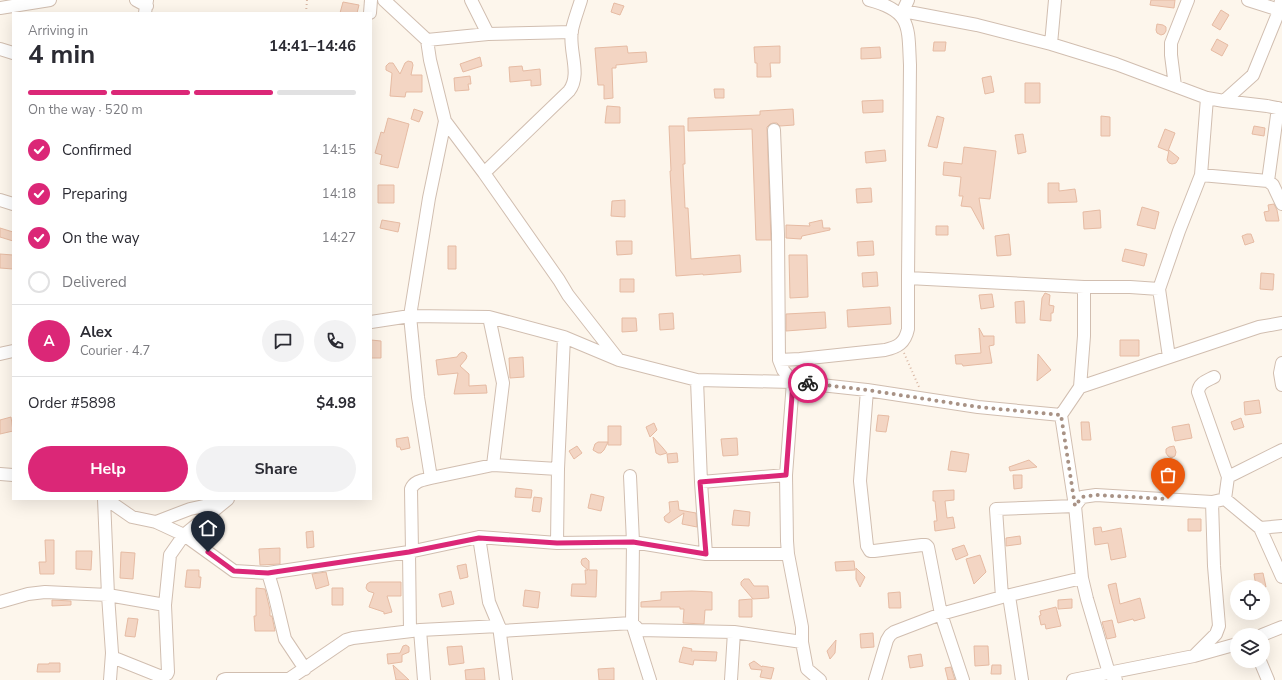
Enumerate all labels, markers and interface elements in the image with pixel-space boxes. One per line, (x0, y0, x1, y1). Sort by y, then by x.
text: Arriving in (28, 22, 88, 40)
text: 14:41–14:46 (269, 36, 356, 56)
text: 4 min (28, 37, 95, 72)
text: On the way · 520 m (28, 101, 143, 119)
icon: check (28, 139, 50, 161)
text: Confirmed (62, 140, 132, 160)
text: 14:15 (322, 141, 356, 159)
icon: check (28, 183, 50, 205)
text: Preparing (62, 184, 127, 204)
text: 14:18 (322, 185, 356, 203)
icon: check (28, 227, 50, 249)
text: On the way (62, 228, 140, 248)
text: 14:27 (322, 229, 356, 247)
text: Delivered (62, 272, 127, 292)
button: chat (262, 320, 304, 362)
button: phone (314, 320, 356, 362)
text: Alex (80, 322, 112, 342)
text: A (43, 331, 55, 351)
text: Courier · 4.7 (80, 342, 150, 360)
courier (788, 363, 828, 403)
icon: bike (797, 372, 819, 394)
text: Order #5898 (28, 393, 116, 413)
text: $4.98 (316, 393, 356, 413)
button: Help (28, 446, 188, 492)
button: Share (196, 446, 356, 492)
pin (1151, 458, 1185, 499)
icon: bag (1157, 464, 1179, 486)
pin (191, 511, 225, 552)
icon: home (197, 517, 219, 539)
map controls (1230, 580, 1270, 668)
button: locate (1230, 580, 1270, 620)
button: layers (1230, 628, 1270, 668)

